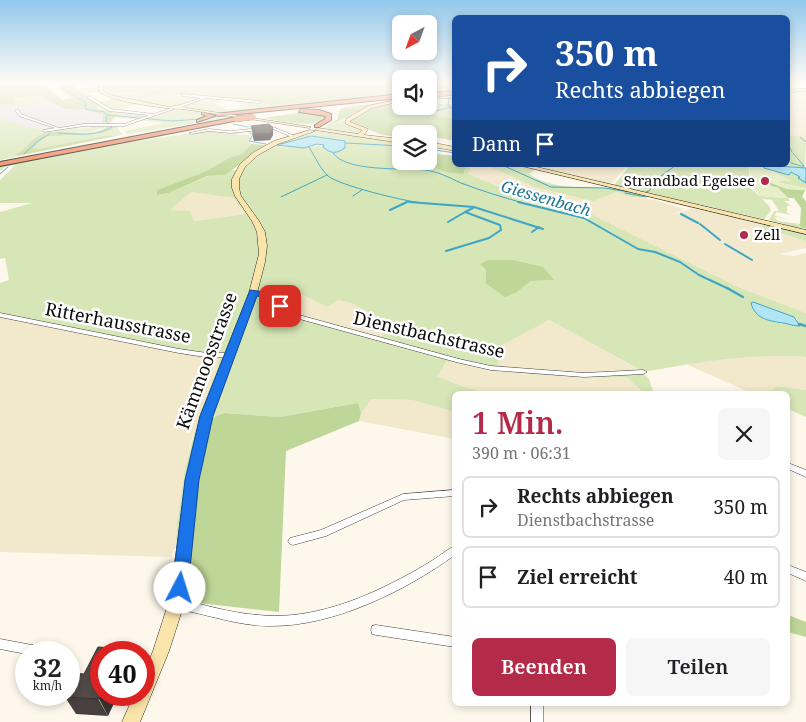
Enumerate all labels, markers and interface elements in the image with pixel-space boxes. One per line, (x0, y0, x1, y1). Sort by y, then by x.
north arrow (392, 15, 438, 60)
map controls (392, 15, 437, 170)
text: 350 m (555, 29, 658, 76)
icon: right (472, 35, 537, 100)
button: sound (392, 70, 437, 115)
text: Rechts abbiegen (555, 74, 725, 104)
button: layers (392, 125, 437, 170)
icon: arrive (531, 130, 559, 158)
text: Dann (472, 131, 521, 157)
place label: Strandbad Egelsee (624, 170, 755, 190)
water label: Giessenbach (499, 175, 594, 221)
marker: Strandbad Egelsee (759, 175, 771, 187)
place label: Zell (754, 224, 781, 244)
marker: Zell (738, 229, 750, 241)
pin (259, 285, 301, 327)
street label: Kämmoosstrasse (170, 289, 242, 433)
icon: arrive (266, 292, 294, 320)
street label: Ritterhausstrasse (43, 296, 193, 348)
street label: Dienstbachstrasse (351, 305, 507, 363)
text: 1 Min. (472, 402, 563, 443)
button: close (718, 408, 770, 460)
text: 390 m · 06:31 (472, 442, 571, 464)
text: Rechts abbiegen (517, 483, 674, 509)
icon: right (474, 493, 502, 521)
text: 350 m (713, 494, 768, 520)
text: Dienstbachstrasse (517, 509, 654, 531)
position arrow (153, 561, 205, 613)
icon: arrive (474, 563, 502, 591)
text: Ziel erreicht (517, 564, 638, 590)
text: 40 m (724, 564, 768, 590)
button: Beenden (472, 638, 616, 696)
button: Teilen (626, 638, 770, 696)
speed limit sign: 40 (90, 641, 155, 706)
text: 32 (33, 650, 62, 684)
text: km/h (33, 677, 62, 694)

